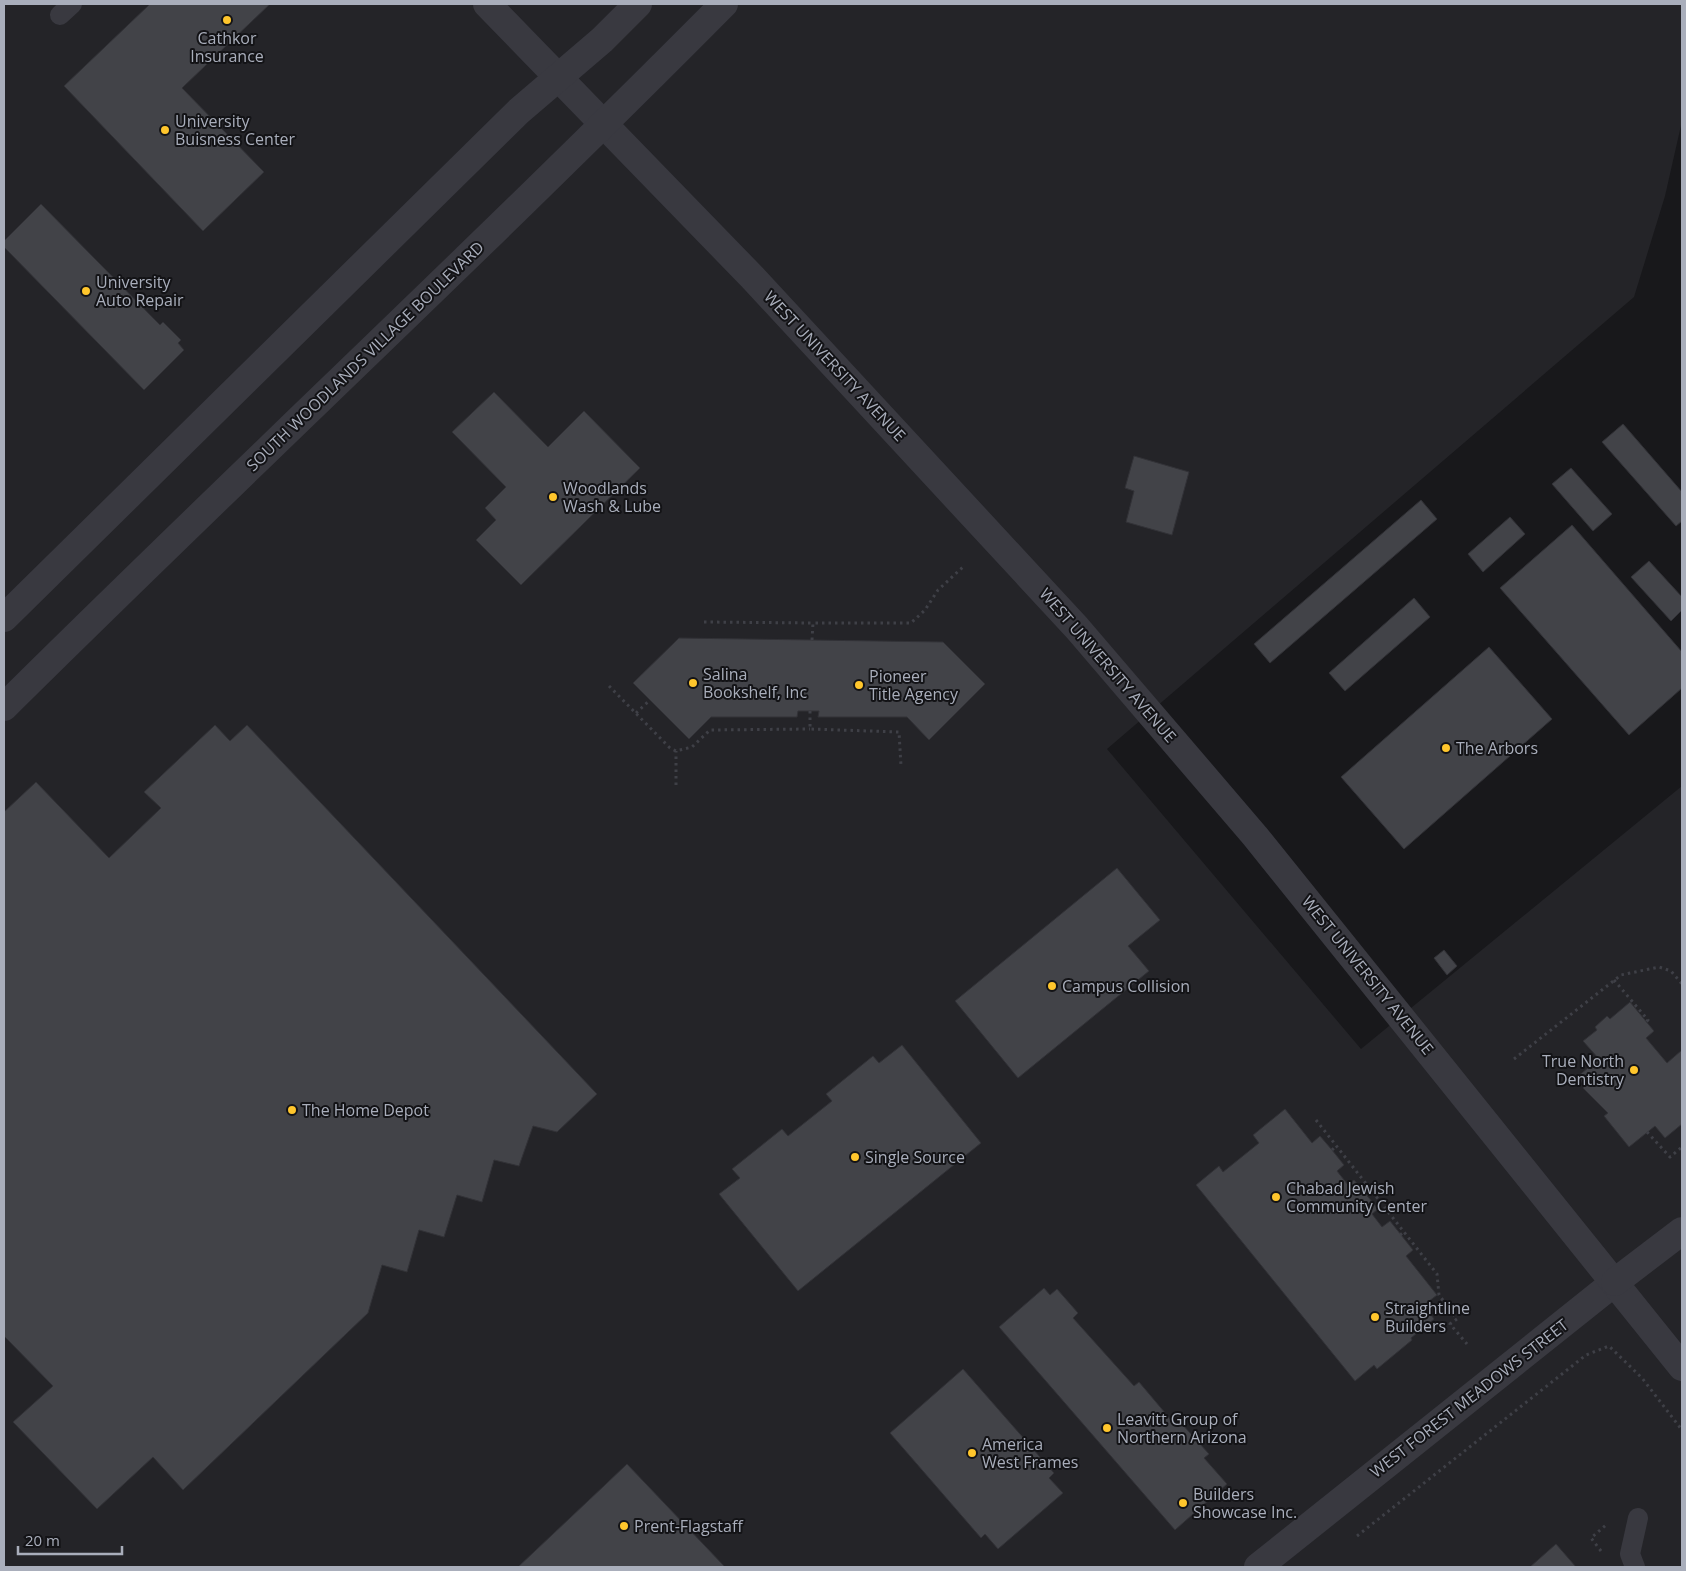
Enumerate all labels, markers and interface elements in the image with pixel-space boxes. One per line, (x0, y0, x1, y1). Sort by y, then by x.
marker: Cathkor Insurance (221, 14, 233, 26)
place label: Cathkor Insurance (190, 27, 264, 67)
place label: University Buisness Center (175, 110, 296, 150)
marker: University Buisness Center (159, 124, 171, 136)
street label: SOUTH WOODLANDS VILLAGE BOULEVARD (241, 236, 489, 476)
place label: University Auto Repair (96, 271, 184, 311)
marker: University Auto Repair (80, 285, 92, 297)
street label: WEST UNIVERSITY AVENUE (759, 286, 911, 446)
place label: Woodlands Wash & Lube (563, 477, 661, 517)
marker: Woodlands Wash & Lube (547, 491, 559, 503)
street label: WEST UNIVERSITY AVENUE (1035, 583, 1181, 747)
place label: Salina Bookshelf, Inc (703, 663, 807, 703)
place label: Pioneer Title Agency (869, 665, 959, 705)
marker: Salina Bookshelf, Inc (687, 677, 699, 689)
marker: Pioneer Title Agency (853, 679, 865, 691)
place label: The Arbors (1456, 737, 1538, 759)
marker: The Arbors (1440, 742, 1452, 754)
street label: WEST UNIVERSITY AVENUE (1297, 891, 1439, 1059)
place label: Campus Collision (1062, 975, 1190, 997)
marker: Campus Collision (1046, 980, 1058, 992)
place label: True North Dentistry (1542, 1050, 1625, 1090)
marker: True North Dentistry (1628, 1064, 1640, 1076)
place label: The Home Depot (302, 1099, 429, 1121)
marker: The Home Depot (286, 1104, 298, 1116)
place label: Single Source (865, 1146, 965, 1168)
marker: Single Source (849, 1151, 861, 1163)
place label: Chabad Jewish Community Center (1286, 1177, 1427, 1217)
marker: Chabad Jewish Community Center (1270, 1191, 1282, 1203)
place label: Straightline Builders (1385, 1297, 1470, 1337)
marker: Straightline Builders (1369, 1311, 1381, 1323)
street label: WEST FOREST MEADOWS STREET (1365, 1314, 1573, 1482)
place label: Leavitt Group of Northern Arizona (1117, 1408, 1247, 1448)
marker: Leavitt Group of Northern Arizona (1101, 1422, 1113, 1434)
place label: America West Frames (982, 1433, 1078, 1473)
marker: America West Frames (966, 1447, 978, 1459)
place label: Builders Showcase Inc. (1193, 1483, 1297, 1523)
marker: Builders Showcase Inc. (1177, 1497, 1189, 1509)
place label: Prent-Flagstaff (634, 1515, 744, 1537)
marker: Prent-Flagstaff (618, 1520, 630, 1532)
scale bar (18, 1524, 121, 1556)
text: 20 m (25, 1530, 60, 1550)

